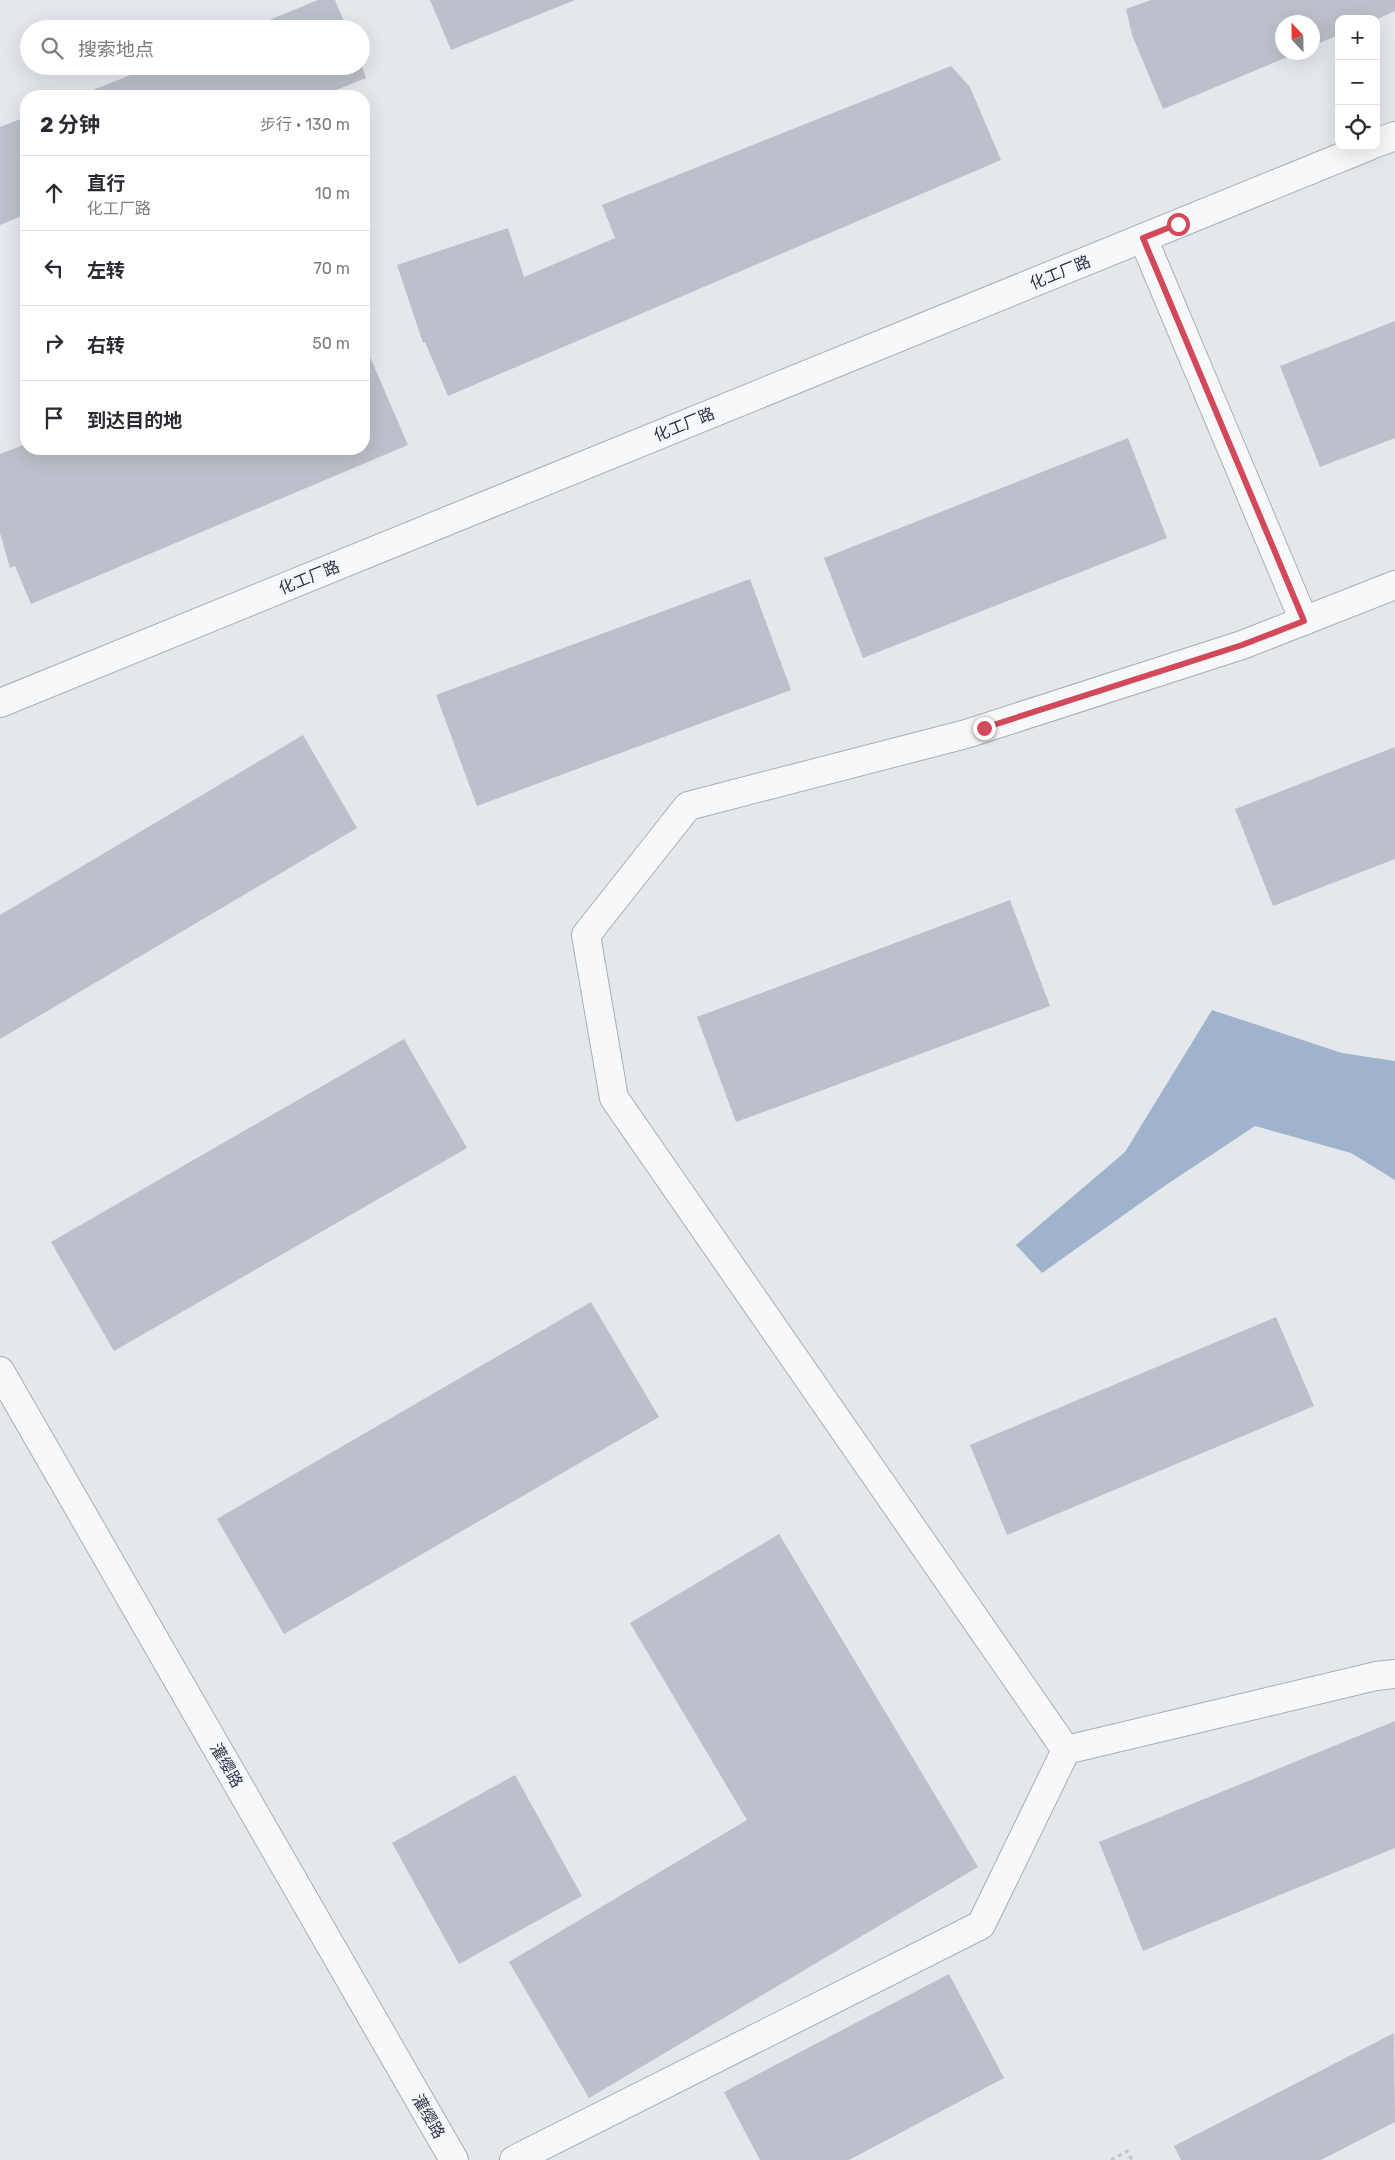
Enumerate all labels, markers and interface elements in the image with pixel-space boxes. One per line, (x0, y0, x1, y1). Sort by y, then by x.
north arrow (1275, 15, 1320, 60)
map controls (1335, 15, 1380, 150)
button: + (1335, 15, 1380, 60)
search box (20, 20, 370, 75)
icon: search (38, 34, 66, 62)
text: 搜索地点 (78, 38, 154, 61)
button: − (1335, 60, 1380, 105)
button: locate (1335, 105, 1380, 150)
text: 2 分钟 (40, 112, 100, 137)
text: 步行 · 130 m (260, 115, 350, 134)
text: 直行 (87, 172, 125, 195)
icon: ahead (40, 179, 68, 207)
text: 10 m (315, 184, 350, 203)
text: 化工厂路 (87, 199, 151, 218)
route start (1167, 213, 1190, 236)
street label: 化工厂路 (1027, 252, 1093, 293)
icon: left (40, 254, 68, 282)
text: 左转 (87, 259, 125, 282)
text: 70 m (313, 259, 350, 278)
icon: right (40, 329, 68, 357)
text: 右转 (87, 334, 125, 357)
text: 50 m (312, 334, 350, 353)
icon: arrive (40, 404, 68, 432)
street label: 化工厂路 (651, 404, 717, 445)
text: 到达目的地 (87, 409, 182, 432)
street label: 化工厂路 (276, 557, 342, 598)
route end (973, 717, 996, 740)
street label: 灌缨路 (206, 1740, 247, 1791)
street label: 灌缨路 (408, 2091, 449, 2142)

